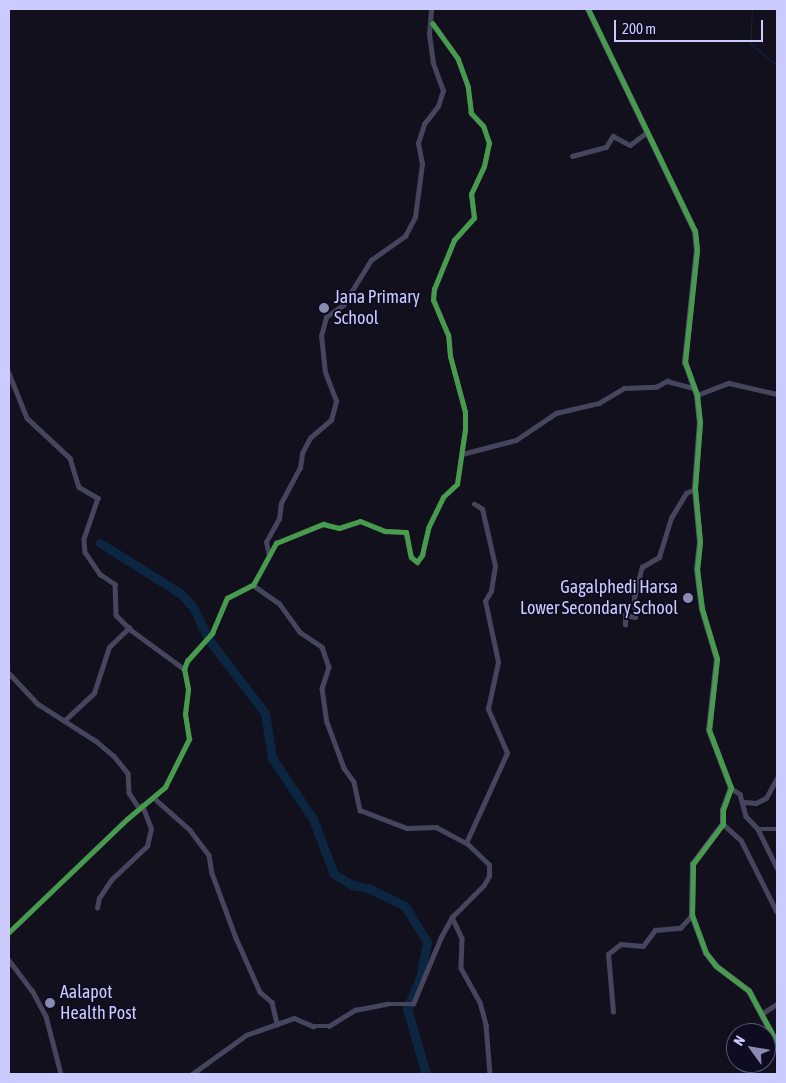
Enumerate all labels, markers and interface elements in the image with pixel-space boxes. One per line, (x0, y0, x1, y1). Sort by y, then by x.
scale bar (616, 10, 765, 42)
text: 200 m (622, 20, 656, 37)
place label: Jana Primary School (334, 287, 420, 330)
marker: Jana Primary School (318, 302, 330, 314)
place label: Gagalphedi Harsa Lower Secondary School (520, 577, 678, 620)
marker: Gagalphedi Harsa Lower Secondary School (682, 592, 694, 604)
place label: Aalapot Health Post (60, 982, 137, 1024)
marker: Aalapot Health Post (44, 997, 56, 1009)
north arrow (726, 1023, 776, 1073)
text: N (730, 1033, 748, 1048)

